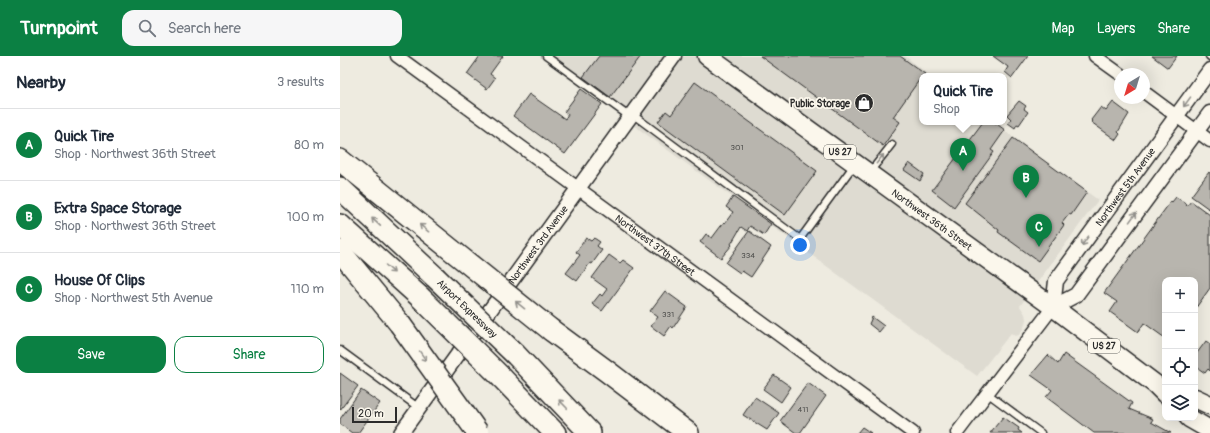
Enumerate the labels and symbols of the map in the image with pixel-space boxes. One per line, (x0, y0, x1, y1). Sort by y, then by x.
north arrow (1114, 68, 1150, 104)
shop icon: Public Storage (853, 92, 875, 114)
one-way arrow (1183, 96, 1191, 107)
place label: Public Storage (790, 98, 851, 110)
pin: A (950, 138, 976, 171)
house number: 301 (730, 143, 744, 152)
road number: US 27 (824, 145, 856, 159)
street label: Northwest 5th Avenue (1093, 146, 1158, 229)
one-way arrow (876, 153, 884, 164)
pin: B (1013, 165, 1039, 198)
street label: Northwest 36th Street (889, 187, 975, 254)
street label: Northwest 3rd Avenue (506, 203, 571, 286)
street label: Northwest 37th Street (613, 212, 698, 279)
one-way arrow (1129, 212, 1137, 223)
pin: C (1026, 214, 1052, 247)
one-way arrow (371, 217, 382, 226)
one-way arrow (418, 223, 429, 232)
your location (790, 235, 810, 255)
one-way arrow (1081, 235, 1090, 246)
house number: 334 (741, 251, 755, 260)
one-way arrow (385, 265, 396, 274)
street label: Airport Expressway (434, 277, 500, 341)
one-way arrow (515, 301, 526, 310)
house number: 331 (662, 310, 674, 319)
road number: US 27 (1088, 339, 1120, 353)
one-way arrow (419, 350, 427, 361)
one-way arrow (559, 400, 568, 410)
scale bar (352, 405, 397, 424)
house number: 411 (798, 405, 808, 414)

